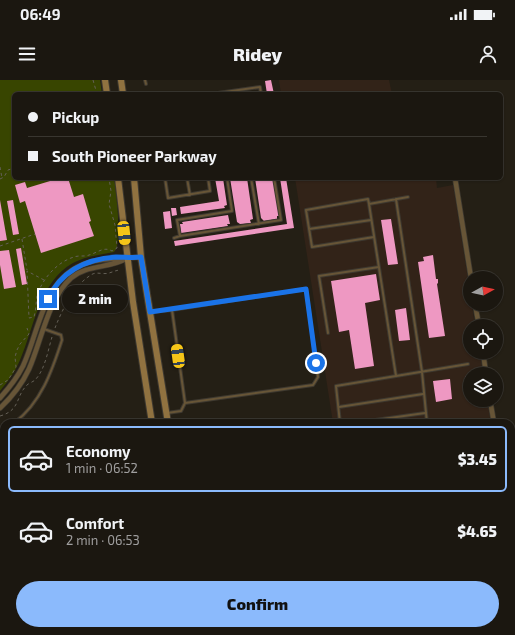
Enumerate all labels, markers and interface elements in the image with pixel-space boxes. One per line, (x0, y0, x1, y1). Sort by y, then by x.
text: 06:49 (20, 5, 61, 23)
icon: menu (16, 43, 38, 65)
text: Ridey (233, 43, 282, 65)
icon: person (477, 43, 499, 65)
text: Pickup (52, 108, 99, 126)
text: South Pioneer Parkway (52, 147, 217, 165)
car (117, 220, 131, 246)
north arrow (463, 271, 503, 311)
map controls (463, 271, 503, 407)
callout: 2 min (62, 285, 128, 313)
route end (39, 290, 57, 308)
text: 2 min (78, 291, 112, 307)
button: locate (463, 319, 503, 359)
car (170, 343, 186, 369)
route start (307, 354, 325, 372)
button: layers (463, 367, 503, 407)
icon: car (18, 441, 54, 477)
text: Economy (66, 442, 131, 460)
text: $3.45 (458, 450, 497, 468)
text: 1 min · 06:52 (66, 460, 138, 476)
icon: car (18, 513, 54, 549)
text: Comfort (66, 514, 124, 532)
text: $4.65 (457, 522, 497, 540)
text: 2 min · 06:53 (66, 532, 140, 548)
button: Confirm (16, 581, 499, 627)

